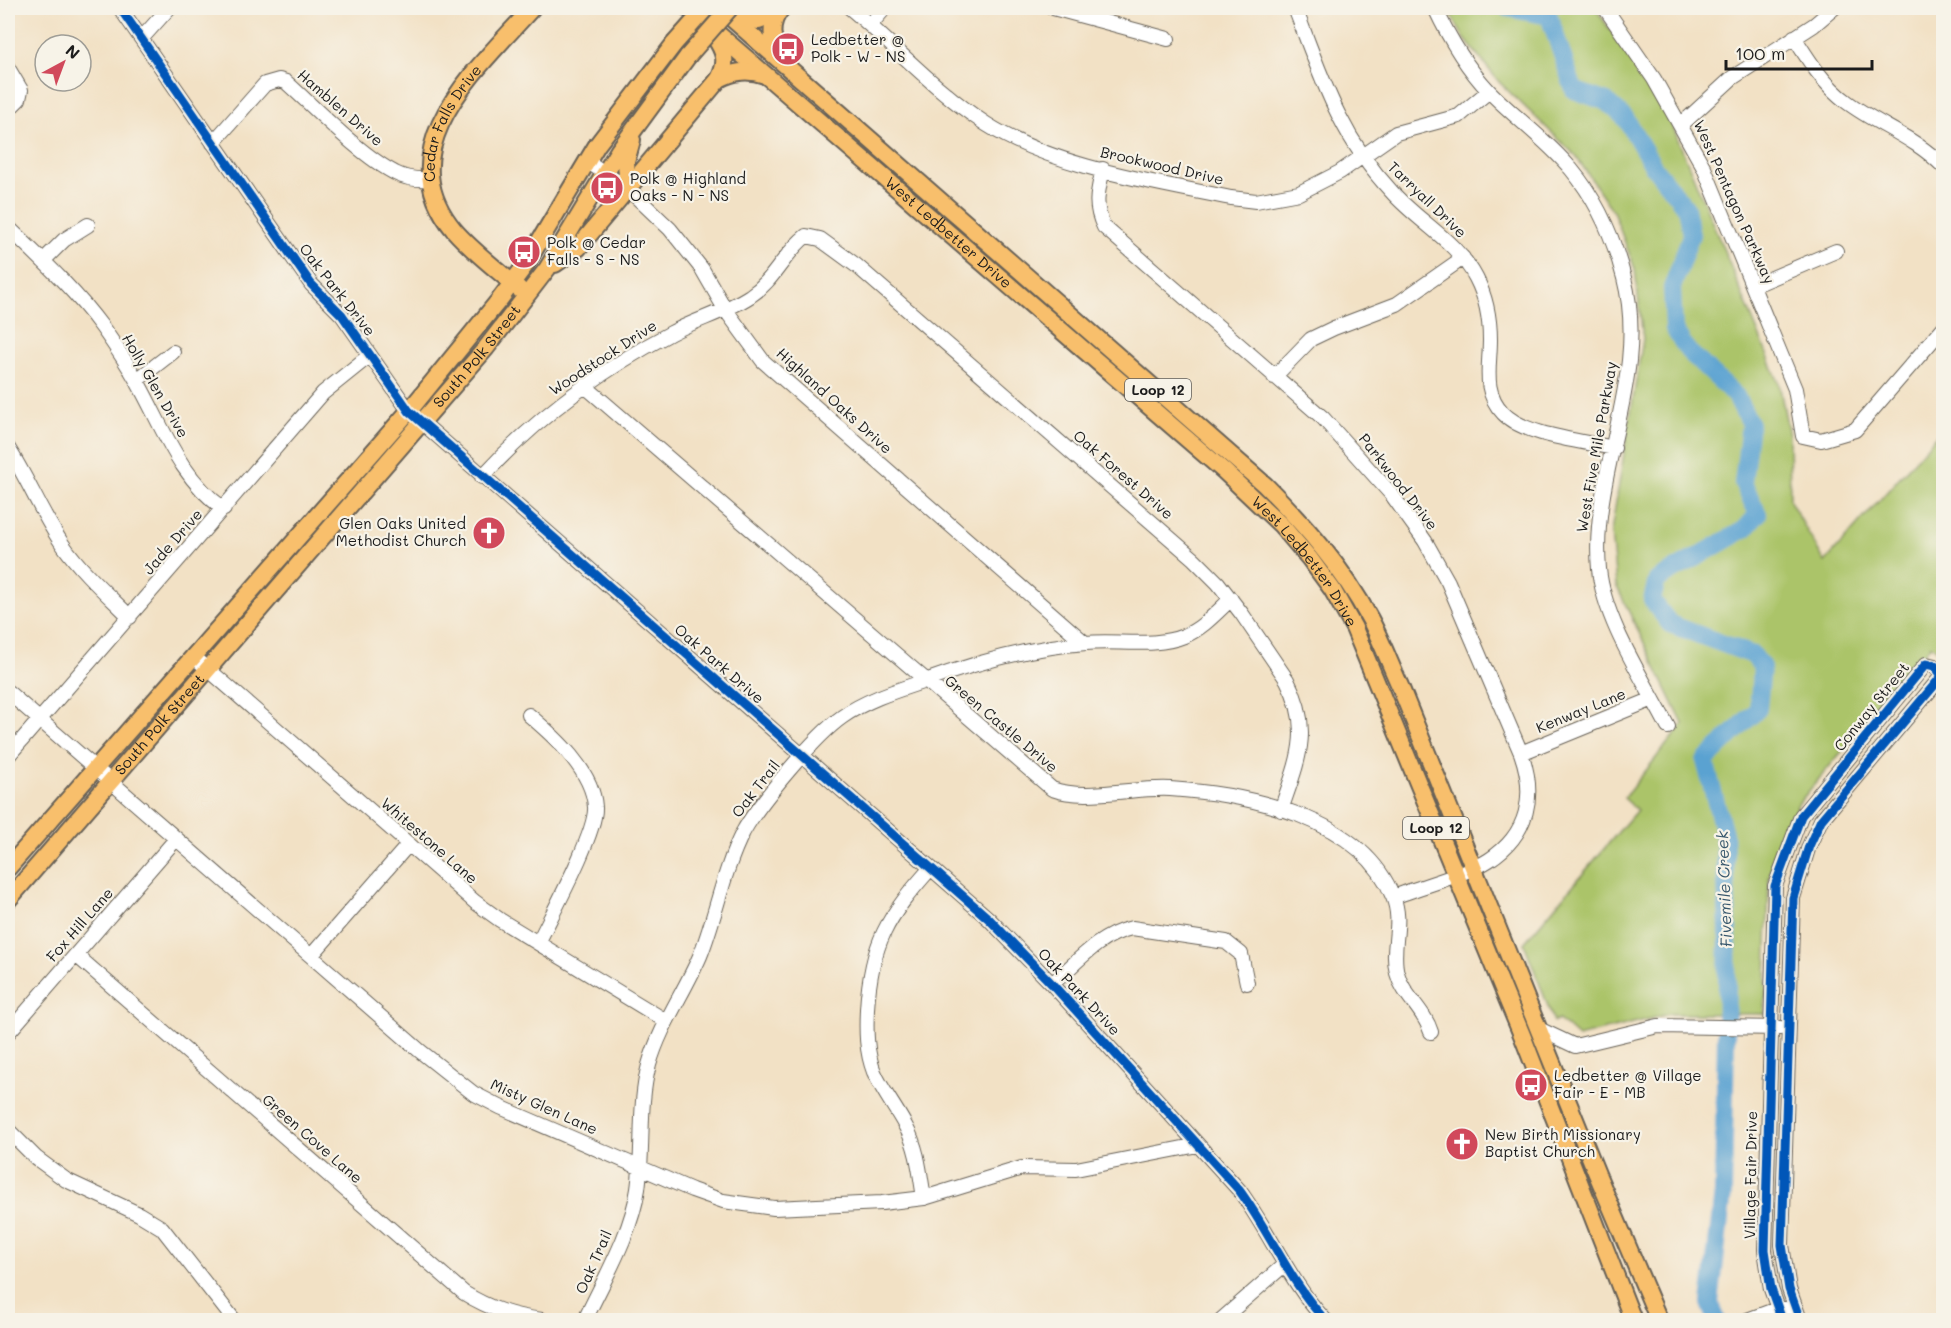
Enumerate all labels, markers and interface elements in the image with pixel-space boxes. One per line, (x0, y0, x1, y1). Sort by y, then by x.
place label: Ledbetter @ Polk - W - NS (811, 29, 905, 66)
bus stop icon: Ledbetter @ Polk - W - NS (770, 31, 806, 67)
north arrow (33, 33, 93, 93)
scale bar (1726, 33, 1872, 71)
text: N (62, 39, 85, 63)
text: 100 m (1735, 41, 1785, 65)
street label: Cedar Falls Drive (419, 60, 485, 183)
street label: Hamblen Drive (294, 64, 388, 150)
street label: West Pentagon Parkway (1690, 116, 1780, 287)
street label: Brookwood Drive (1099, 141, 1226, 189)
street label: Tarryall Drive (1384, 157, 1471, 242)
place label: Polk @ Highland Oaks - N - NS (630, 168, 746, 205)
bus stop icon: Polk @ Highland Oaks - N - NS (589, 170, 625, 206)
street label: West Ledbetter Drive (881, 172, 1017, 292)
place label: Polk @ Cedar Falls - S - NS (547, 232, 646, 269)
bus stop icon: Polk @ Cedar Falls - S - NS (506, 234, 542, 270)
street label: Oak Park Drive (295, 239, 380, 340)
street label: South Polk Street (428, 300, 525, 411)
street label: Woodstock Drive (545, 315, 660, 399)
street label: Holly Glen Drive (118, 330, 194, 441)
street label: Highland Oaks Drive (773, 343, 897, 458)
street label: West Five Mile Parkway (1571, 360, 1621, 534)
road number: Loop 12 (1125, 379, 1191, 401)
street label: Oak Forest Drive (1069, 425, 1178, 523)
street label: Parkwood Drive (1355, 429, 1443, 534)
street label: West Ledbetter Drive (1248, 491, 1362, 630)
street label: Jade Drive (138, 504, 206, 578)
place label: Glen Oaks United Methodist Church (336, 513, 466, 550)
church icon: Glen Oaks United Methodist Church (471, 515, 507, 551)
street label: Oak Park Drive (671, 619, 769, 708)
street label: Conway Street (1829, 658, 1913, 755)
street label: South Polk Street (110, 669, 209, 779)
street label: Green Castle Drive (941, 670, 1062, 776)
street label: Kenway Lane (1533, 683, 1628, 737)
street label: Oak Trail (727, 756, 784, 821)
street label: Whitestone Lane (377, 793, 482, 888)
road number: Loop 12 (1403, 817, 1469, 839)
water label: Fivemile Creek (1711, 830, 1736, 948)
street label: Fox Hill Lane (41, 883, 117, 966)
street label: Oak Park Drive (1034, 943, 1125, 1039)
place label: Ledbetter @ Village Fair - E - MB (1554, 1065, 1702, 1102)
bus stop icon: Ledbetter @ Village Fair - E - MB (1513, 1067, 1549, 1103)
street label: Misty Glen Lane (488, 1074, 601, 1139)
street label: Green Cove Lane (258, 1089, 367, 1187)
street label: Village Fair Drive (1739, 1111, 1761, 1239)
place label: New Birth Missionary Baptist Church (1485, 1124, 1641, 1161)
church icon: New Birth Missionary Baptist Church (1444, 1126, 1480, 1162)
street label: Oak Trail (570, 1227, 616, 1297)

